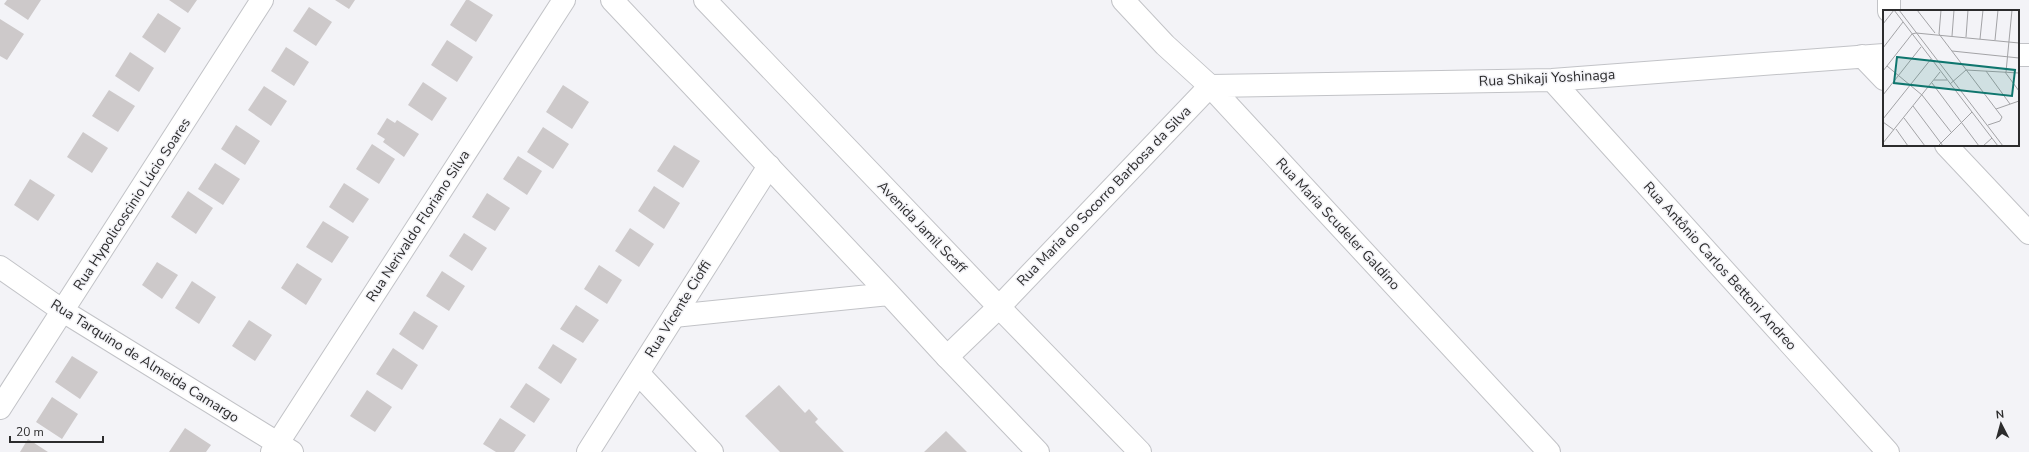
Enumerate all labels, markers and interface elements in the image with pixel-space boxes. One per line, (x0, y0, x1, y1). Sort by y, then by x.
inset map (1883, 10, 2019, 146)
street label: Rua Shikaji Yoshinaga (1478, 65, 1616, 91)
street label: Rua Maria do Socorro Barbosa da Silva (1013, 102, 1195, 290)
street label: Rua Hypolicoscinio Lúcio Soares (69, 114, 195, 294)
street label: Rua Nerivaldo Floriano Silva (362, 146, 474, 306)
street label: Rua Maria Scudeler Galdino (1272, 154, 1405, 294)
street label: Avenida Jamil Scaff (873, 177, 971, 277)
street label: Rua Antônio Carlos Bettoni Andreo (1639, 178, 1801, 355)
street label: Rua Vicente Cioffi (640, 257, 716, 361)
street label: Rua Tarquino de Almeida Camargo (47, 295, 243, 427)
north arrow (1981, 404, 2021, 444)
text: N (1995, 407, 2005, 422)
scale bar (10, 418, 103, 444)
text: 20 m (16, 424, 44, 440)

